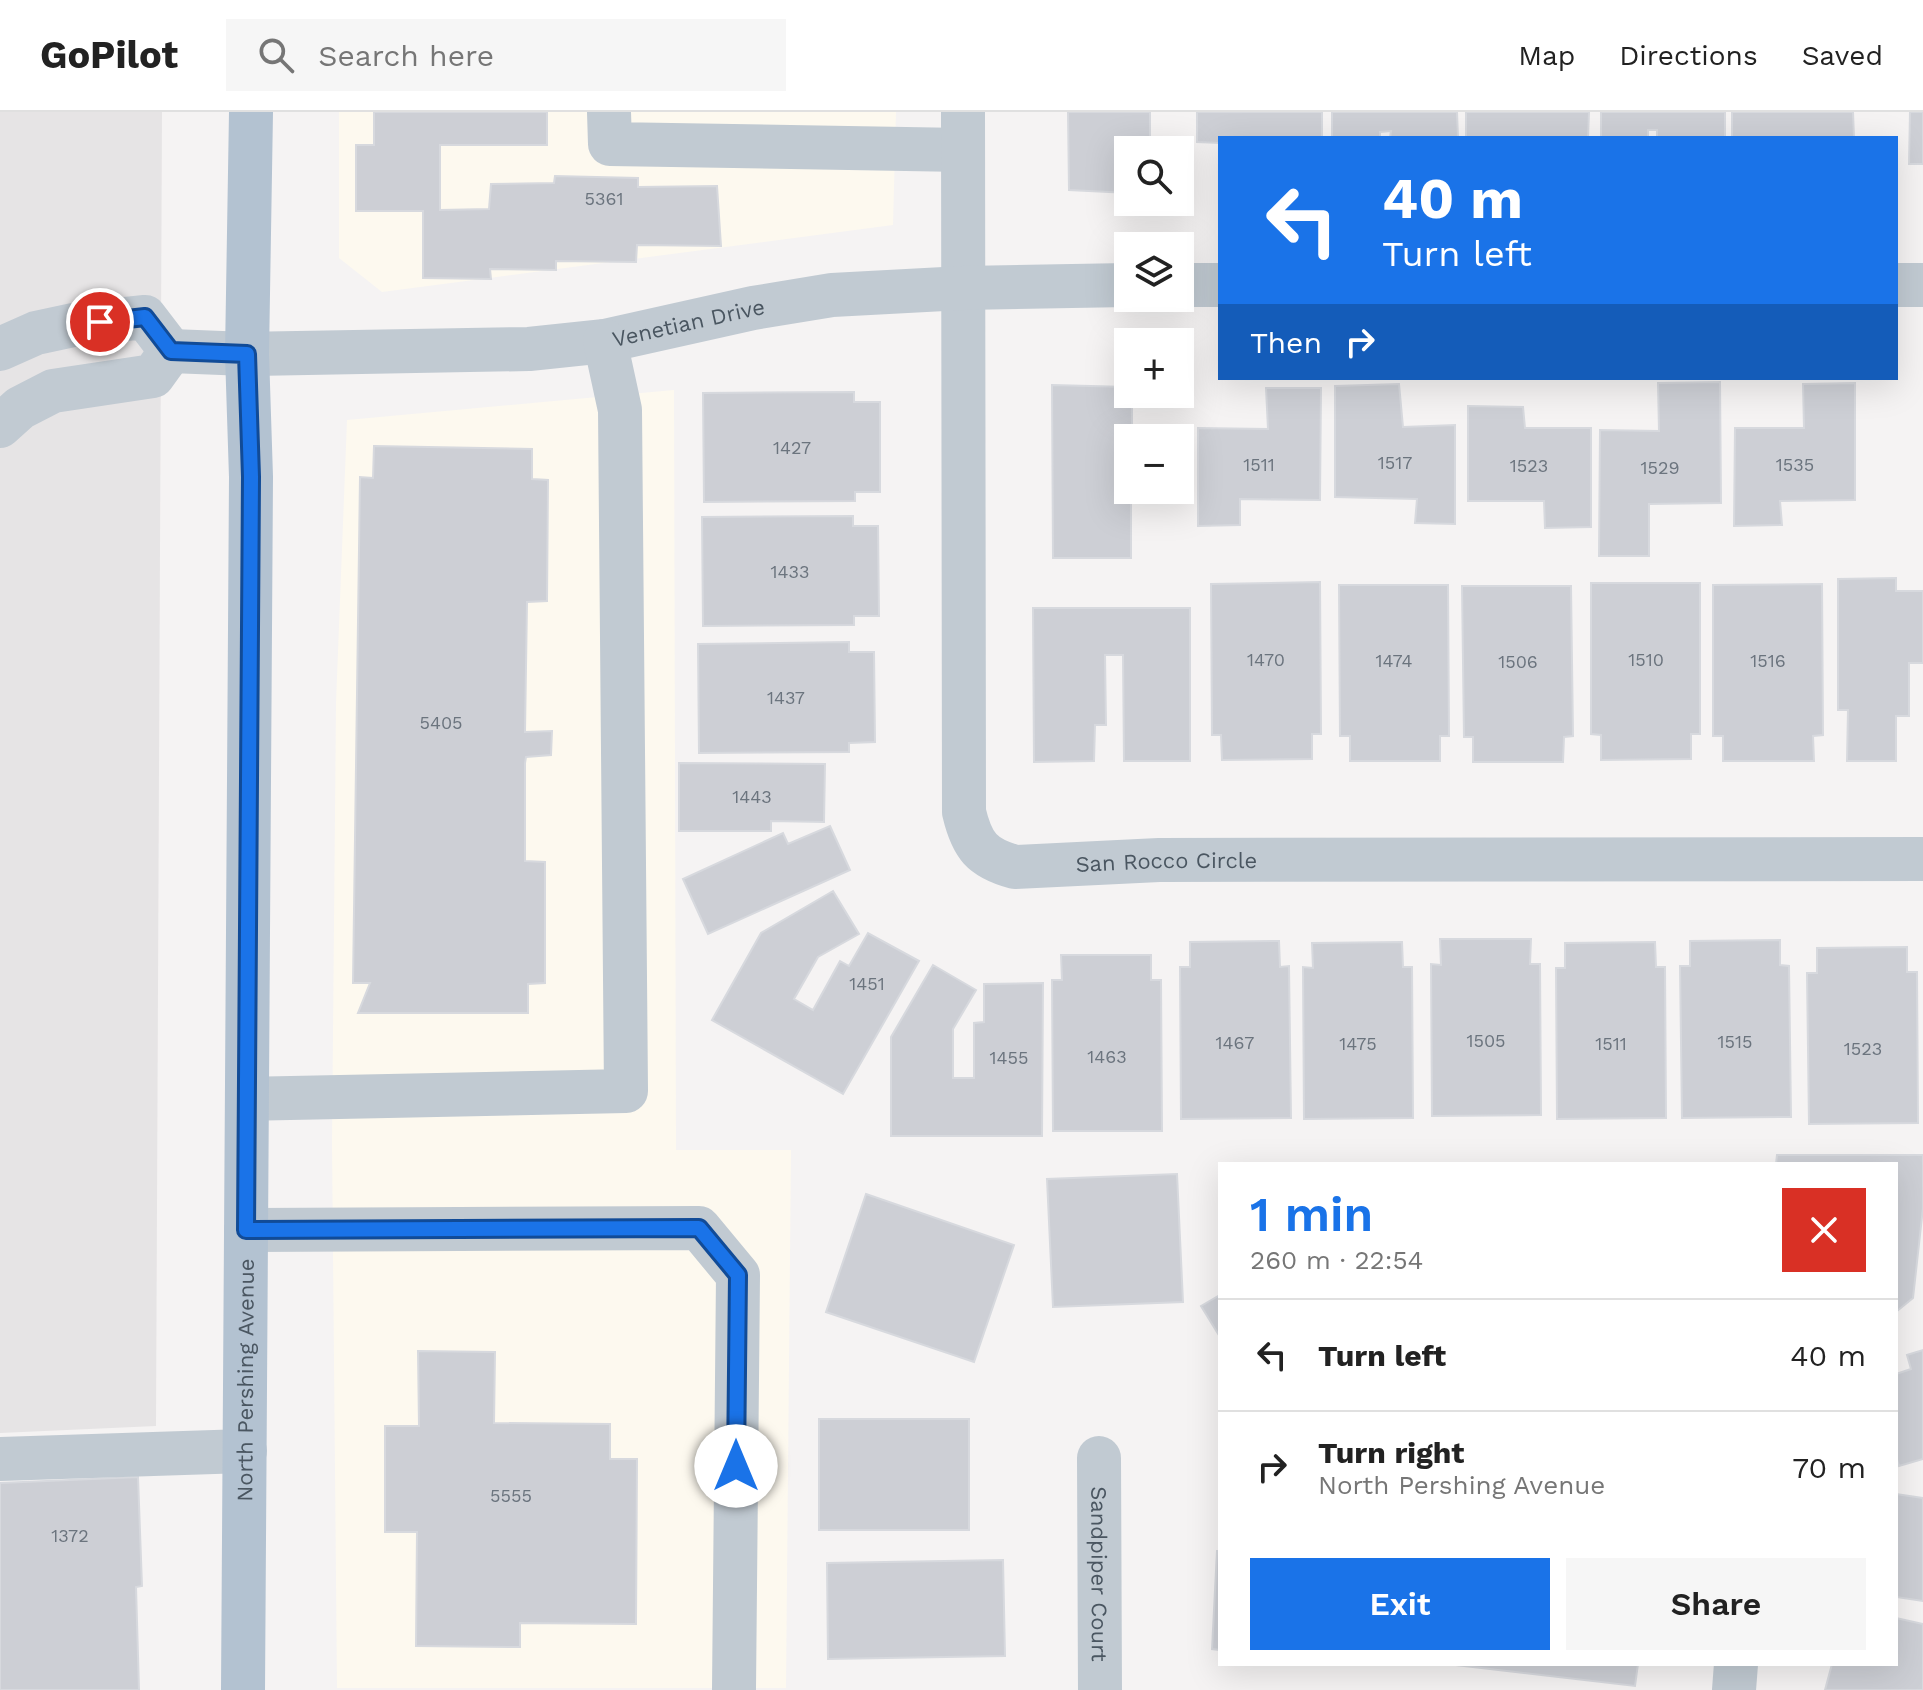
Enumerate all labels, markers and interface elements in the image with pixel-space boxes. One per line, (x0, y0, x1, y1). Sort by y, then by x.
search box (226, 19, 786, 91)
text: GoPilot (40, 33, 178, 77)
icon: search (254, 33, 298, 77)
text: Search here (318, 38, 494, 73)
text: Map (1518, 39, 1575, 72)
text: Directions (1619, 39, 1758, 72)
text: Saved (1802, 39, 1883, 72)
map controls (1114, 136, 1194, 504)
button: search (1114, 136, 1194, 216)
text: 40 m (1382, 166, 1523, 232)
icon: left (1250, 168, 1354, 272)
house number: 5361 (585, 188, 623, 209)
button: layers (1114, 232, 1194, 312)
text: Turn left (1382, 233, 1532, 275)
pin (66, 288, 134, 356)
street label: Venetian Drive (610, 294, 766, 352)
icon: arrive (78, 300, 122, 344)
icon: right (1338, 320, 1382, 364)
text: Then (1250, 325, 1322, 360)
button: + (1114, 328, 1194, 408)
button: − (1114, 424, 1194, 504)
house number: 1427 (773, 437, 811, 458)
house number: 1517 (1378, 452, 1412, 473)
house number: 1511 (1243, 454, 1275, 475)
house number: 1535 (1776, 454, 1814, 475)
house number: 1523 (1510, 455, 1548, 476)
house number: 1529 (1640, 457, 1680, 478)
house number: 1433 (770, 561, 810, 582)
house number: 1470 (1247, 649, 1285, 670)
house number: 1510 (1628, 649, 1664, 670)
house number: 1474 (1375, 650, 1413, 671)
house number: 1516 (1750, 650, 1786, 671)
house number: 1506 (1498, 651, 1538, 672)
house number: 1437 (767, 687, 805, 708)
house number: 5405 (419, 712, 463, 733)
house number: 1443 (732, 786, 772, 807)
street label: San Rocco Circle (1075, 847, 1257, 877)
house number: 1451 (849, 973, 885, 994)
house number: 1505 (1466, 1030, 1506, 1051)
house number: 1515 (1718, 1031, 1753, 1052)
house number: 1467 (1216, 1032, 1254, 1053)
house number: 1475 (1339, 1033, 1377, 1054)
house number: 1511 (1595, 1033, 1627, 1054)
house number: 1523 (1844, 1038, 1882, 1059)
house number: 1463 (1087, 1046, 1127, 1067)
house number: 1455 (990, 1047, 1028, 1068)
text: 1 min (1250, 1186, 1373, 1243)
button: close (1782, 1188, 1866, 1272)
text: 260 m · 22:54 (1250, 1245, 1423, 1275)
street label: North Pershing Avenue (232, 1258, 258, 1502)
icon: left (1250, 1333, 1294, 1377)
text: Turn left (1318, 1338, 1446, 1373)
text: 40 m (1790, 1338, 1866, 1373)
position arrow (694, 1424, 778, 1508)
text: Turn right (1318, 1435, 1464, 1470)
icon: right (1250, 1445, 1294, 1489)
text: 70 m (1792, 1450, 1866, 1485)
text: North Pershing Avenue (1318, 1470, 1605, 1500)
house number: 5555 (490, 1485, 532, 1506)
street label: Sandpiper Court (1087, 1486, 1112, 1662)
house number: 1372 (51, 1525, 89, 1546)
button: Exit (1250, 1558, 1550, 1650)
button: Share (1566, 1558, 1866, 1650)

